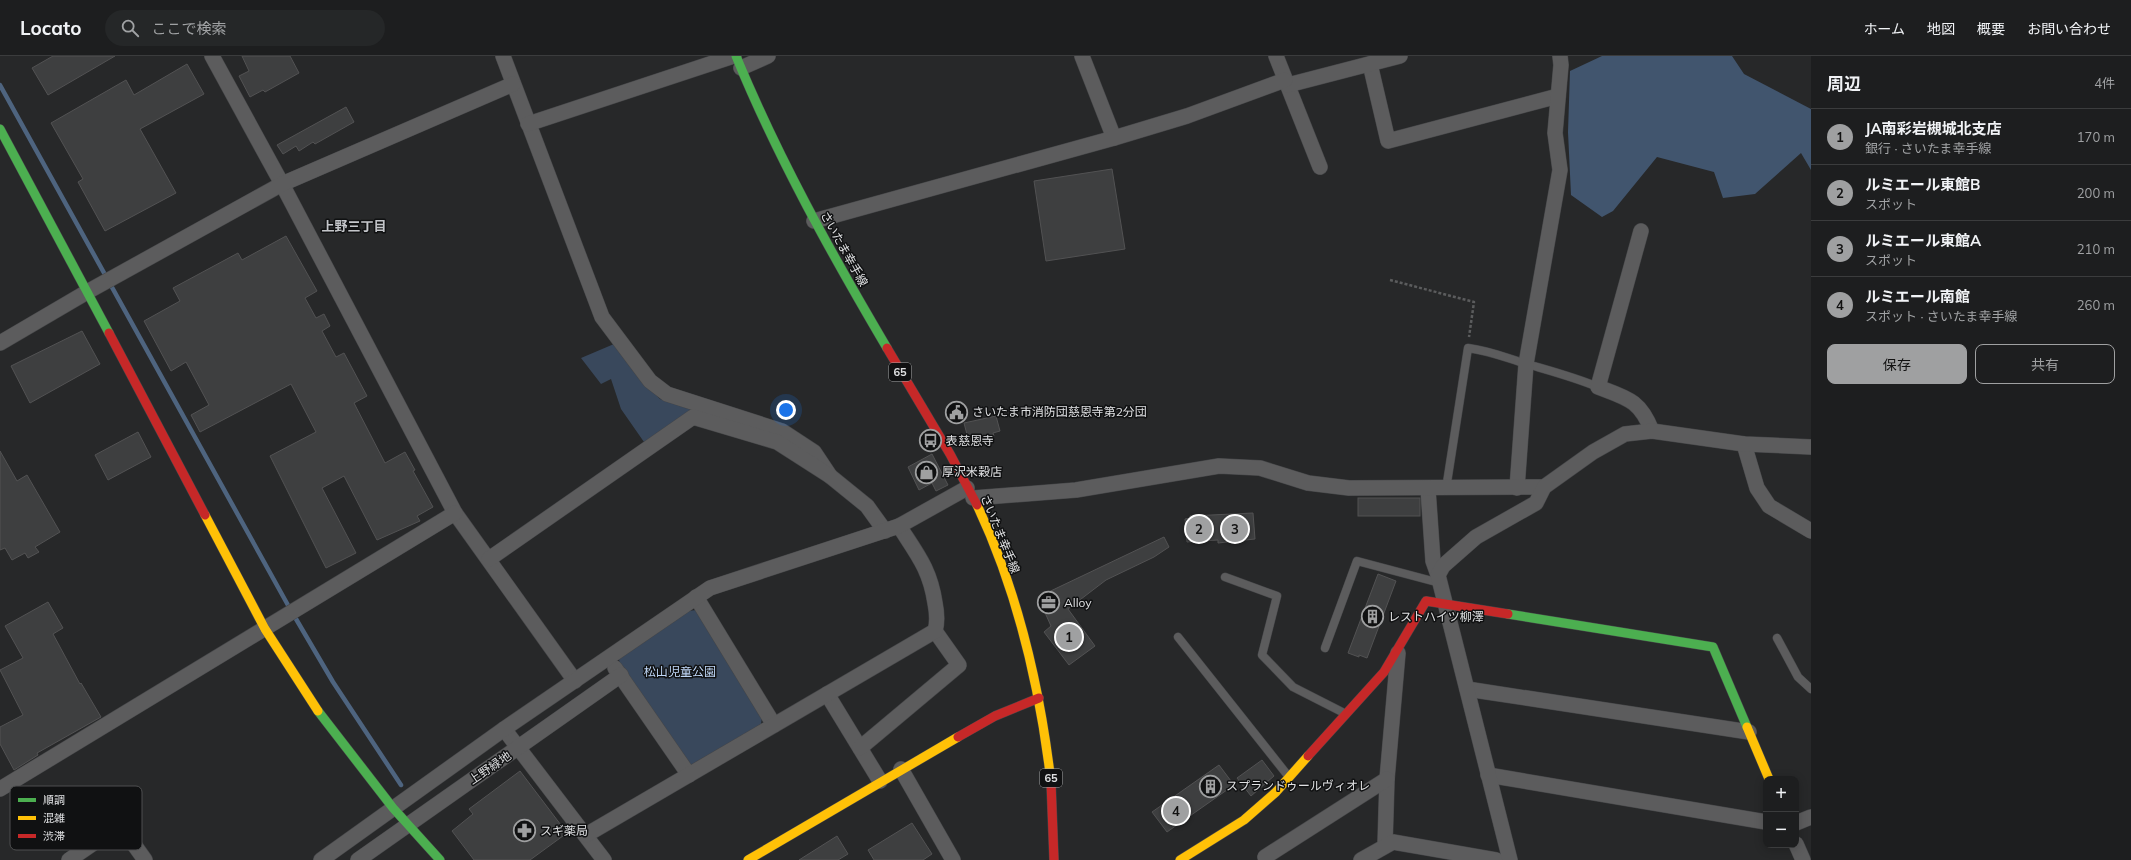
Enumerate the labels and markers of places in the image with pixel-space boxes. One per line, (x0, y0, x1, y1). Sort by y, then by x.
public building icon: さいたま市消防団慈恩寺第2分団 (943, 399, 969, 425)
place label: さいたま市消防団慈恩寺第2分団 (972, 404, 1147, 419)
bus stop icon: 表慈恩寺 (918, 428, 944, 454)
place label: 表慈恩寺 (945, 433, 994, 448)
shop icon: 厚沢米穀店 (913, 459, 939, 485)
place label: 厚沢米穀店 (942, 464, 1002, 479)
pin: 2 (1186, 514, 1212, 544)
pin: 3 (1222, 514, 1248, 544)
office icon: Alloy (1035, 590, 1061, 616)
place label: Alloy (1064, 595, 1092, 610)
building icon: レストハイツ柳澤 (1359, 604, 1385, 630)
place label: レストハイツ柳澤 (1388, 609, 1484, 624)
pin: 1 (1056, 622, 1082, 652)
building icon: スプランドゥールヴィオレ (1197, 773, 1223, 799)
place label: スプランドゥールヴィオレ (1226, 778, 1370, 793)
pin: 4 (1163, 796, 1189, 826)
pharmacy icon: スギ薬局 (511, 818, 537, 844)
place label: スギ薬局 (540, 823, 588, 838)

